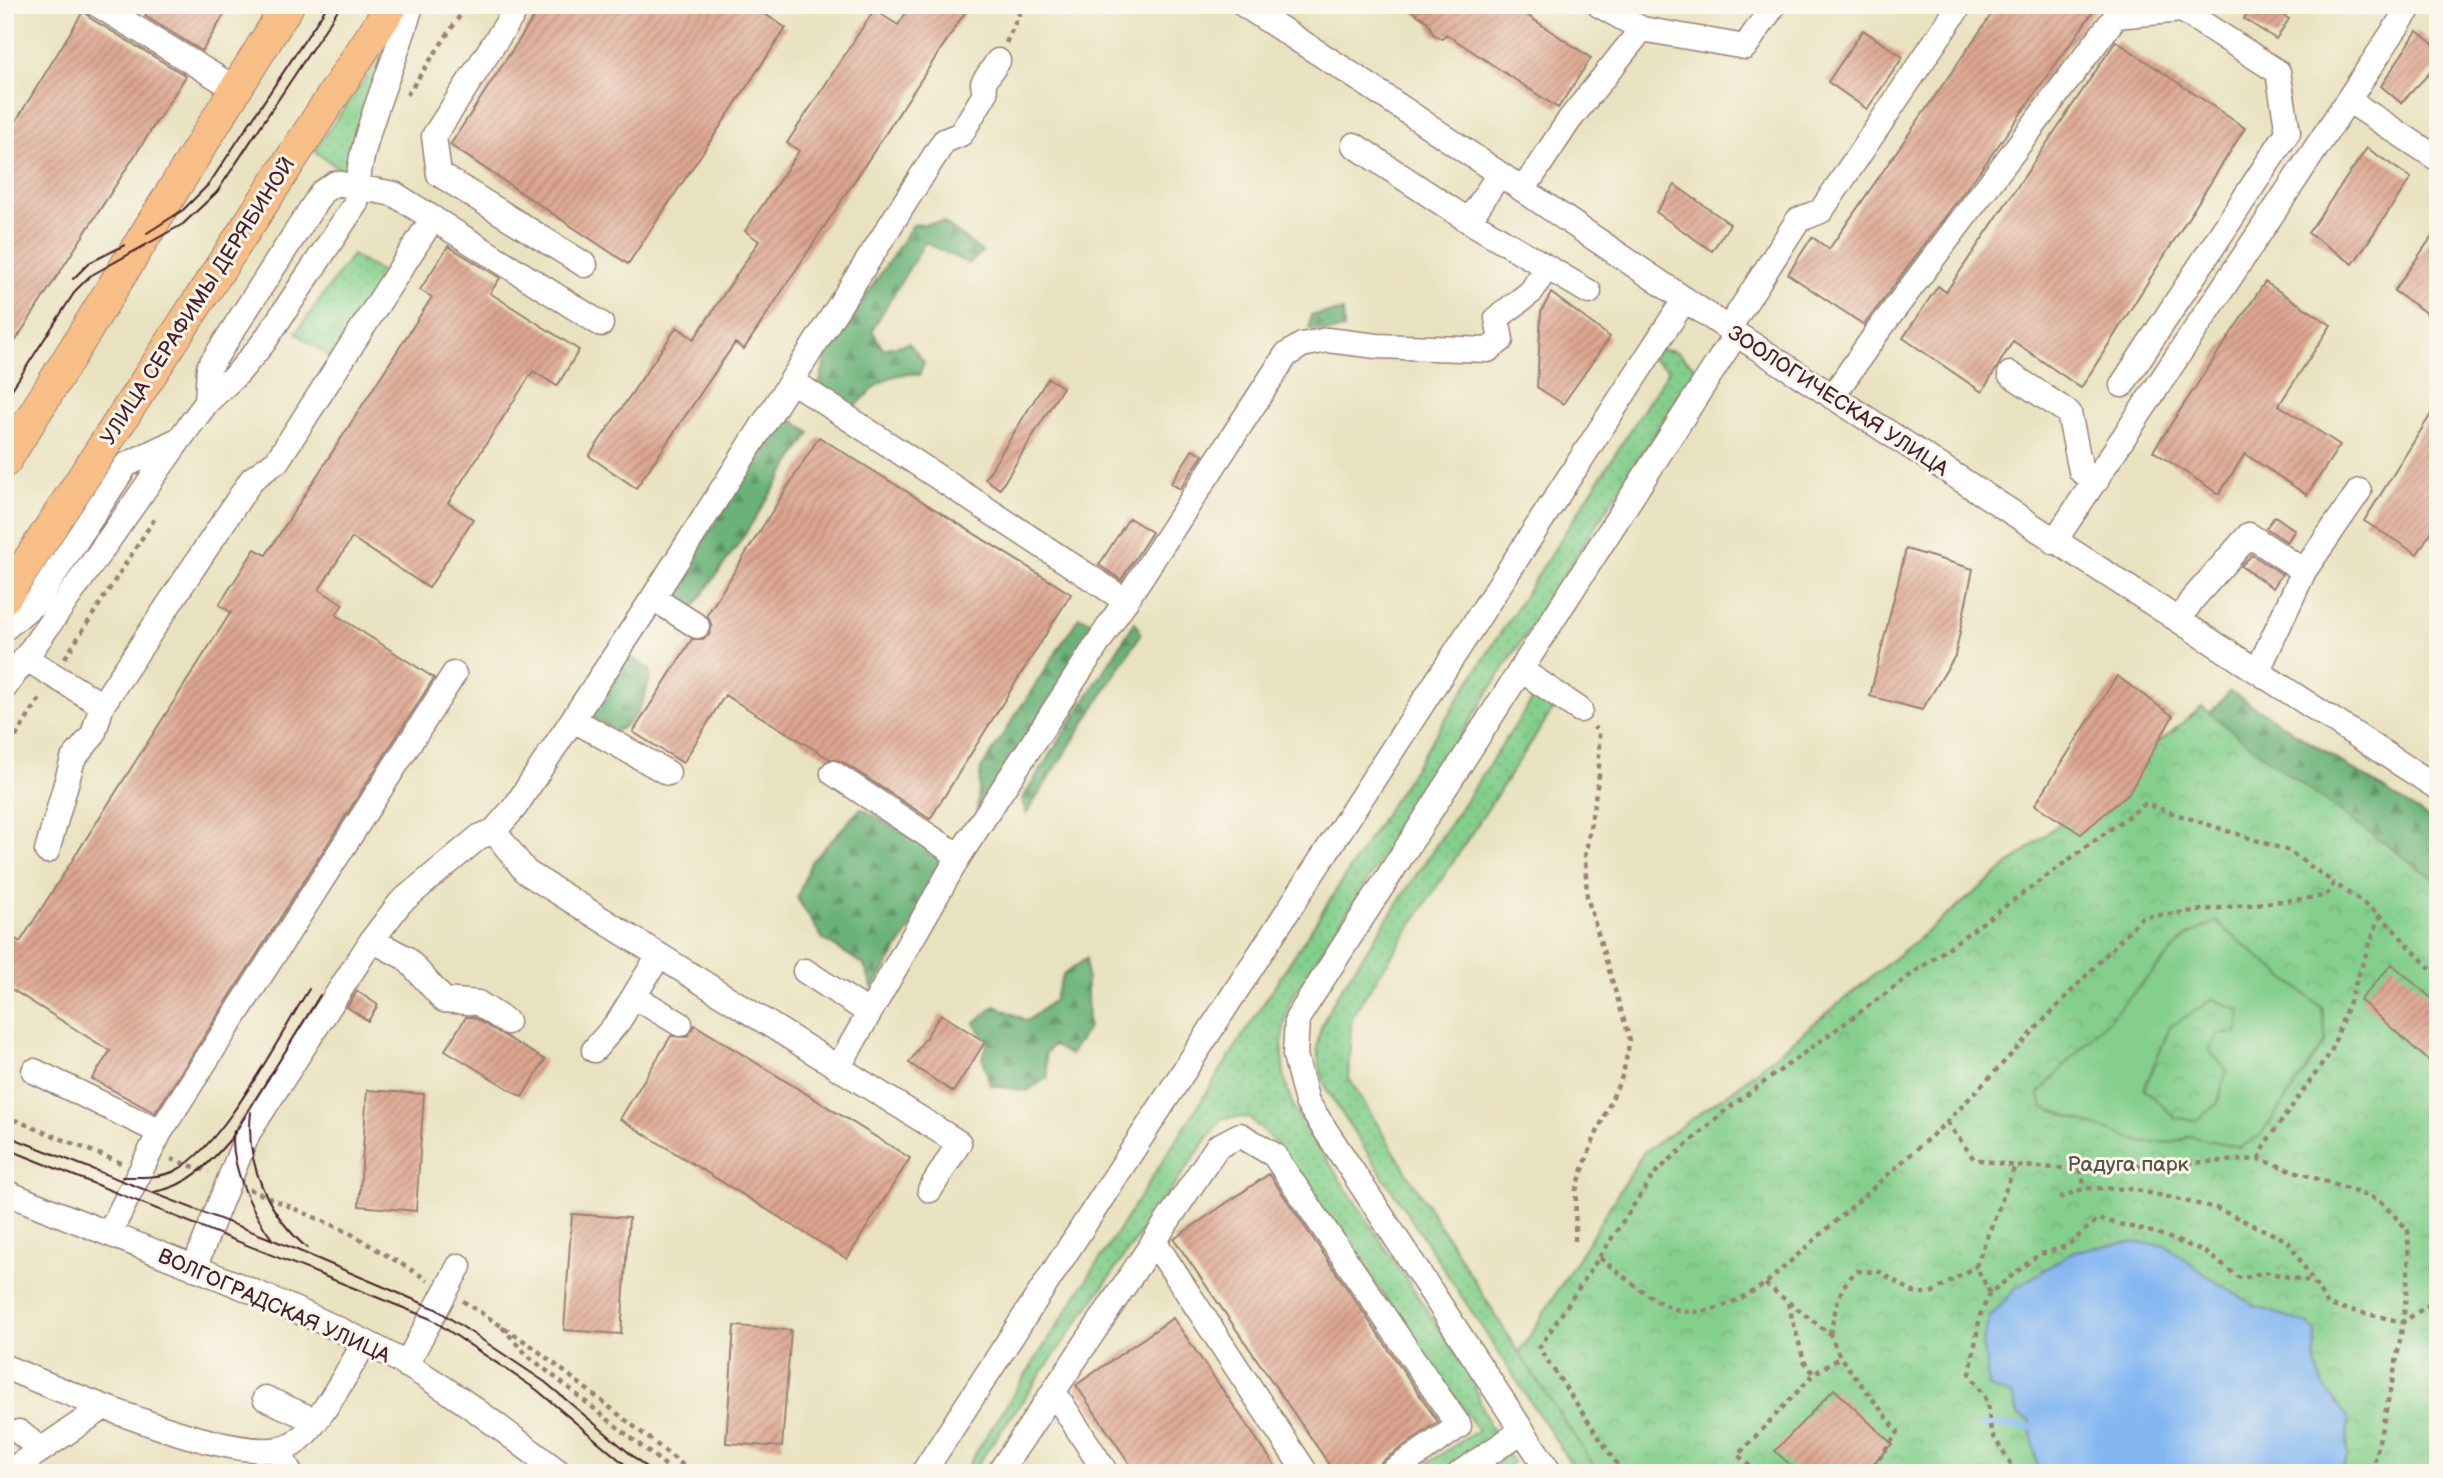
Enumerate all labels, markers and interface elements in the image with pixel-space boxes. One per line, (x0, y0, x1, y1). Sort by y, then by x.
street label: УЛИЦА СЕРАФИМЫ ДЕРЯБИНОЙ (96, 153, 300, 449)
street label: ЗООЛОГИЧЕСКАЯ УЛИЦА (1723, 320, 1953, 482)
park label: Радуга парк (2067, 1152, 2189, 1177)
street label: ВОЛГОГРАДСКАЯ УЛИЦА (154, 1243, 394, 1369)

